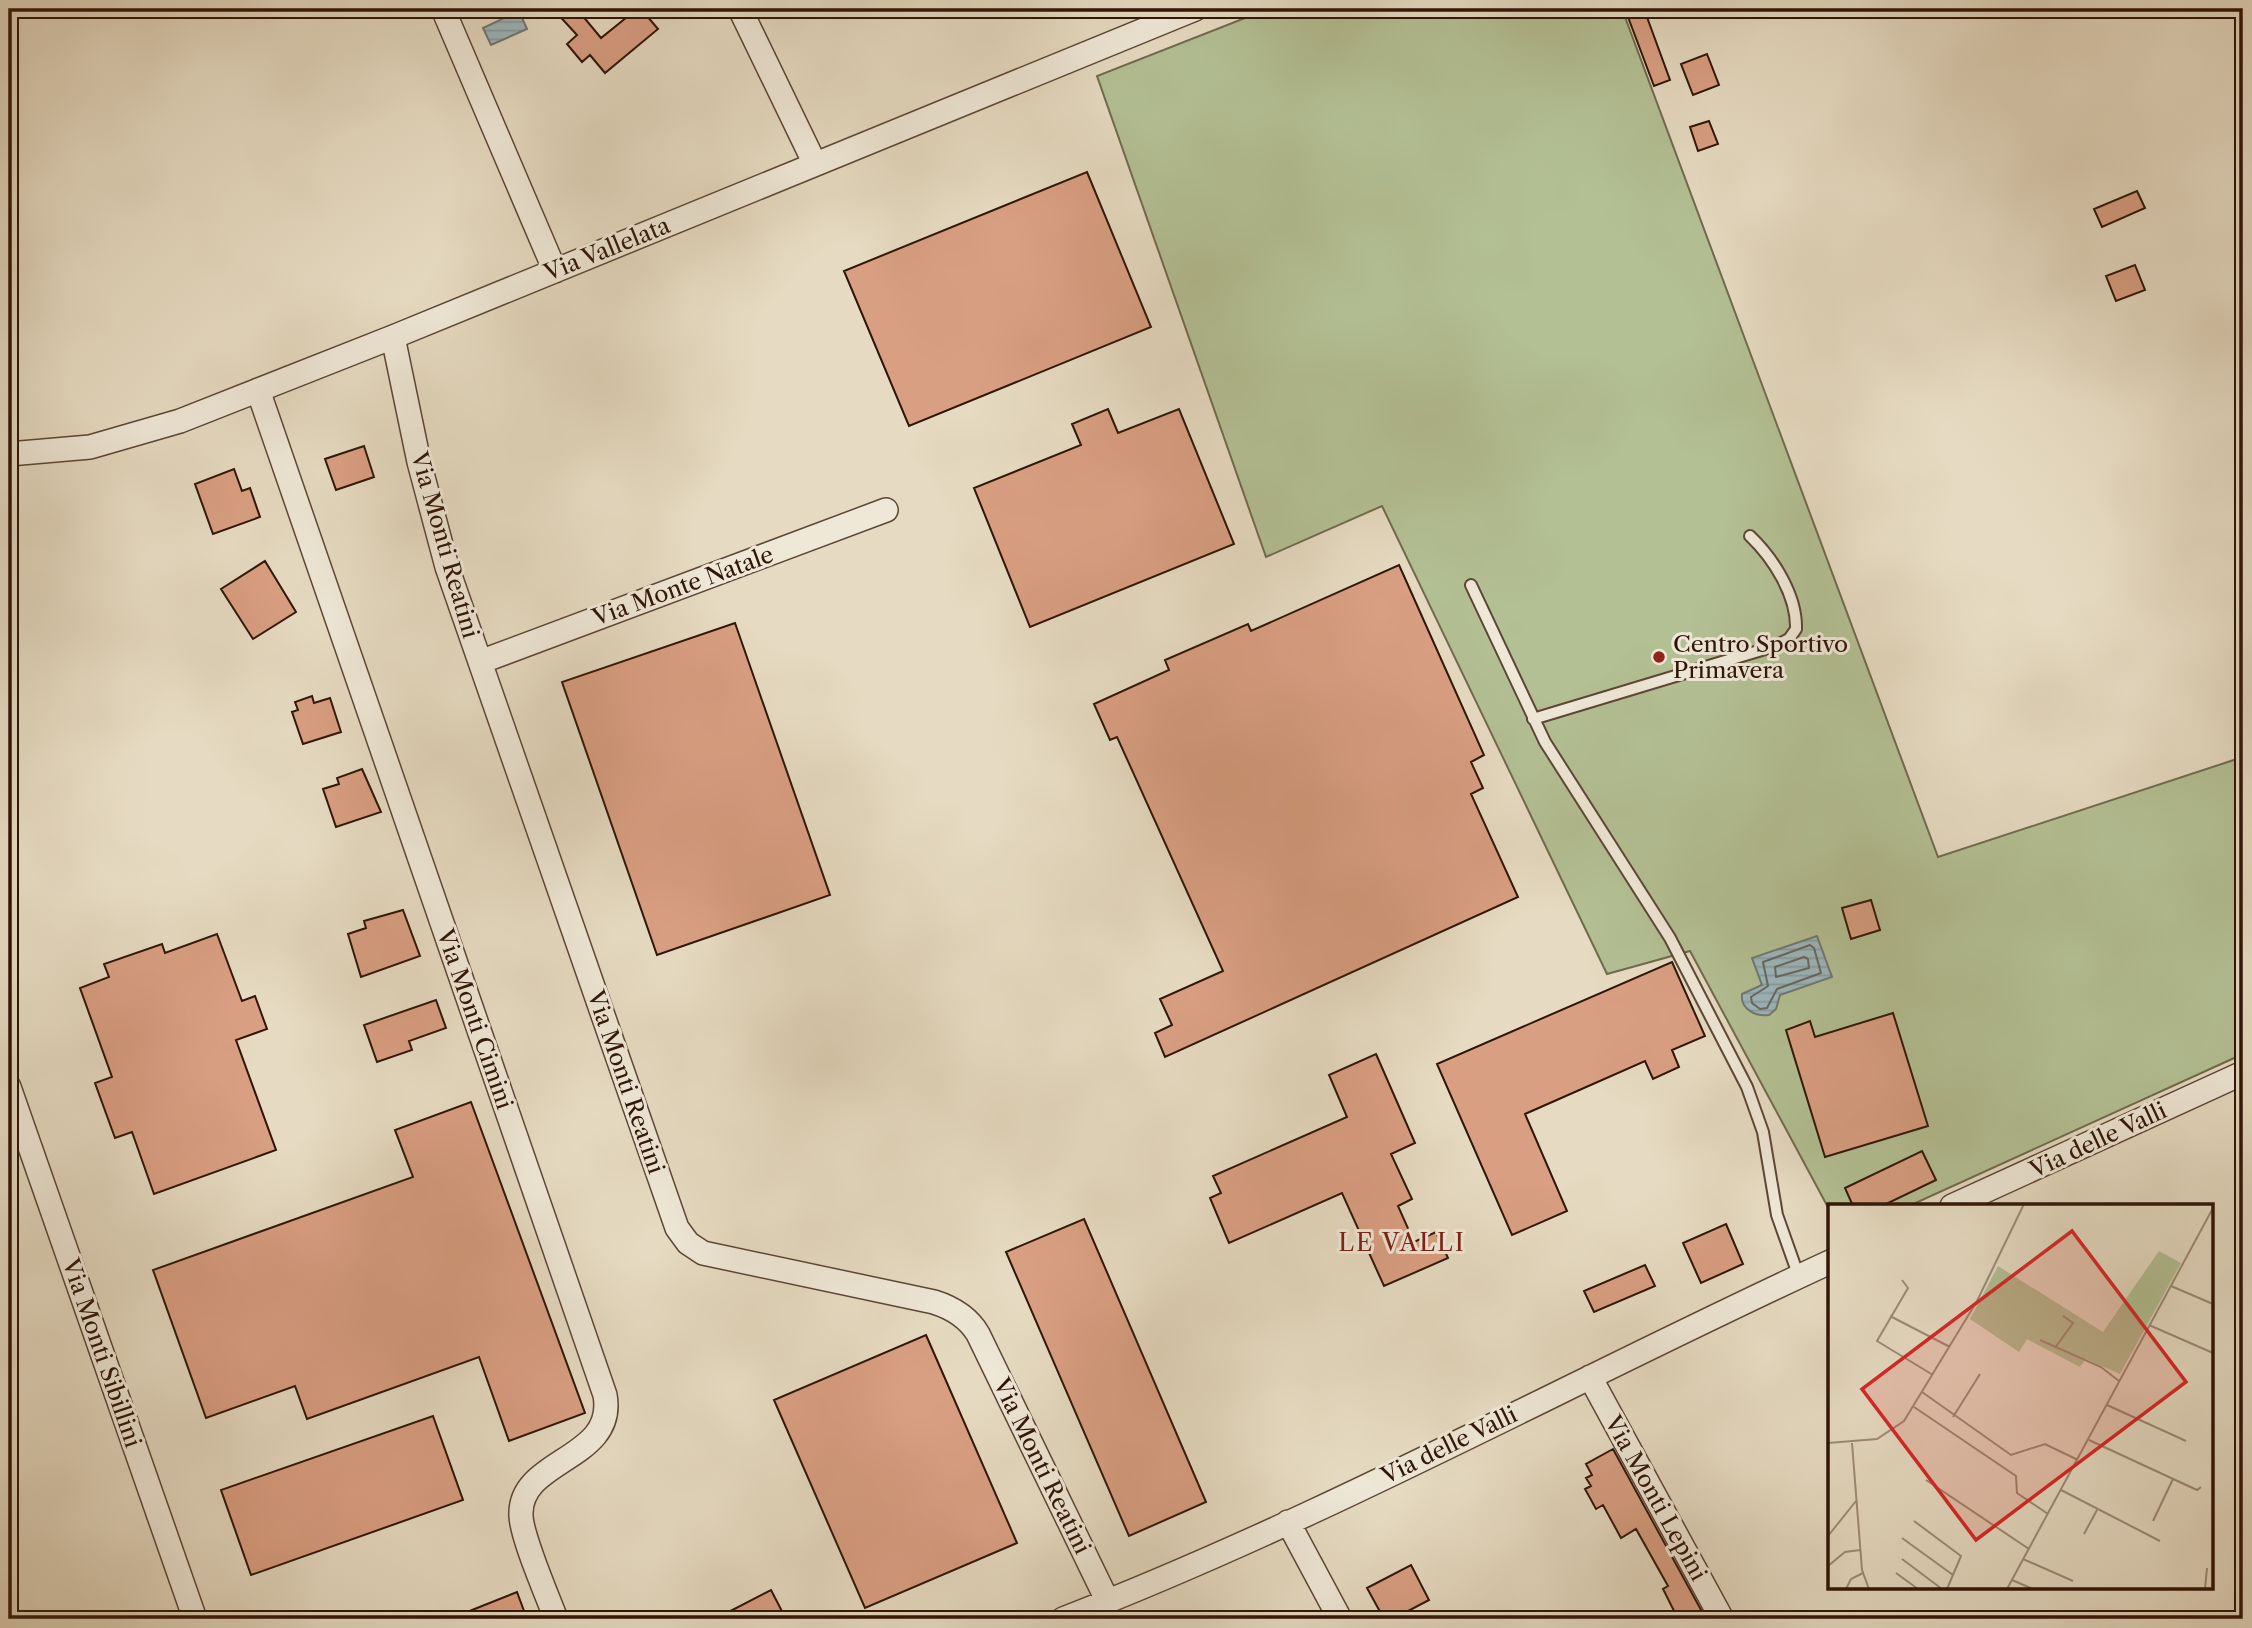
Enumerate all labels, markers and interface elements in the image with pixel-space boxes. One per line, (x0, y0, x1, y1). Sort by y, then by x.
street label: Via Vallelata (539, 211, 675, 287)
street label: Via Monti Reatini (405, 448, 485, 641)
street label: Via Monte Natale (588, 540, 777, 632)
place label: Centro Sportivo Primavera (1673, 630, 1848, 684)
marker: Centro Sportivo Primavera (1651, 649, 1667, 665)
street label: Via Monti Cimini (431, 924, 519, 1113)
street label: Via Monti Reatini (581, 986, 671, 1177)
street label: Via delle Valli (2024, 1096, 2171, 1184)
inset map (1828, 1204, 2214, 1590)
district label: LE VALLI (1338, 1228, 1466, 1257)
street label: Via Monti Sibillini (56, 1254, 147, 1451)
street label: Via Monti Reatini (987, 1373, 1097, 1559)
street label: Via delle Valli (1376, 1400, 1521, 1490)
street label: Via Monti Lepini (1599, 1410, 1713, 1585)

